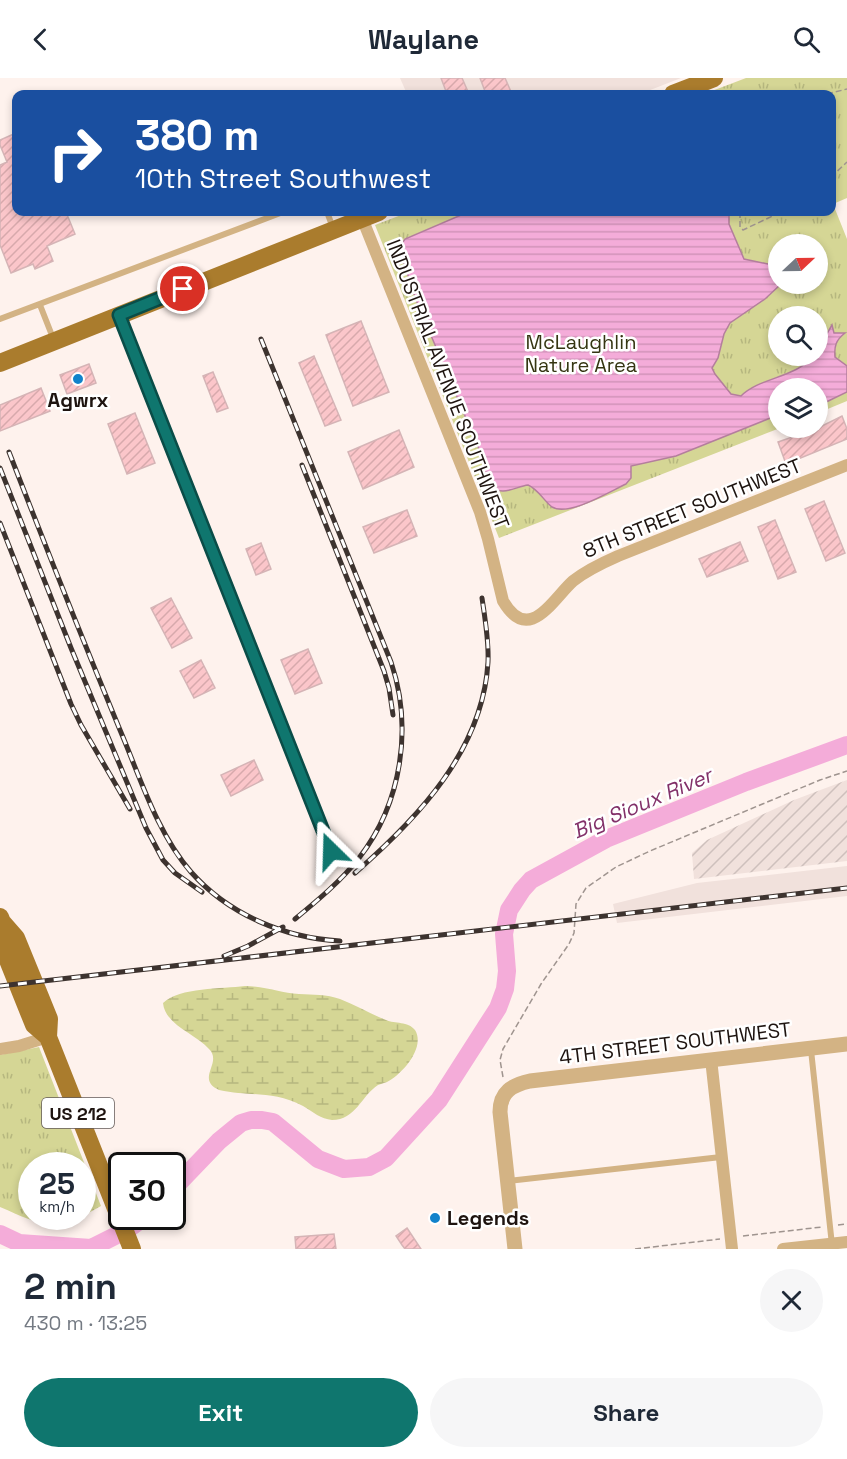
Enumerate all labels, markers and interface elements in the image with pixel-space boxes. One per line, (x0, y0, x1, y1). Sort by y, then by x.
text: Waylane (368, 22, 479, 57)
icon: back (24, 23, 57, 56)
icon: search (790, 23, 823, 56)
text: 380 m (135, 109, 260, 162)
icon: right (36, 114, 114, 192)
text: 10th Street Southwest (135, 161, 431, 196)
north arrow (768, 234, 828, 294)
map controls (768, 234, 828, 438)
street label: INDUSTRIAL AVENUE SOUTHWEST (381, 236, 515, 533)
pin (157, 263, 208, 314)
icon: arrive (166, 272, 199, 305)
button: search (768, 306, 828, 366)
park label: McLaughlin Nature Area (525, 329, 637, 378)
marker: Agwrx (71, 372, 85, 386)
button: layers (768, 378, 828, 438)
place label: Agwrx (48, 387, 109, 413)
street label: 8TH STREET SOUTHWEST (579, 452, 805, 564)
water label: Big Sioux River (568, 761, 718, 845)
position arrow (299, 819, 363, 883)
street label: 4TH STREET SOUTHWEST (558, 1016, 793, 1070)
road number: US 212 (42, 1098, 114, 1128)
speed limit sign: 30 (108, 1152, 186, 1230)
text: 25 (39, 1164, 75, 1203)
text: km/h (39, 1197, 75, 1216)
place label: Legends (447, 1205, 529, 1231)
marker: Legends (428, 1211, 442, 1225)
text: 2 min (24, 1264, 117, 1310)
button: close (760, 1269, 823, 1332)
text: 430 m · 13:25 (24, 1310, 147, 1336)
button: Exit (24, 1378, 418, 1447)
button: Share (430, 1378, 823, 1447)

